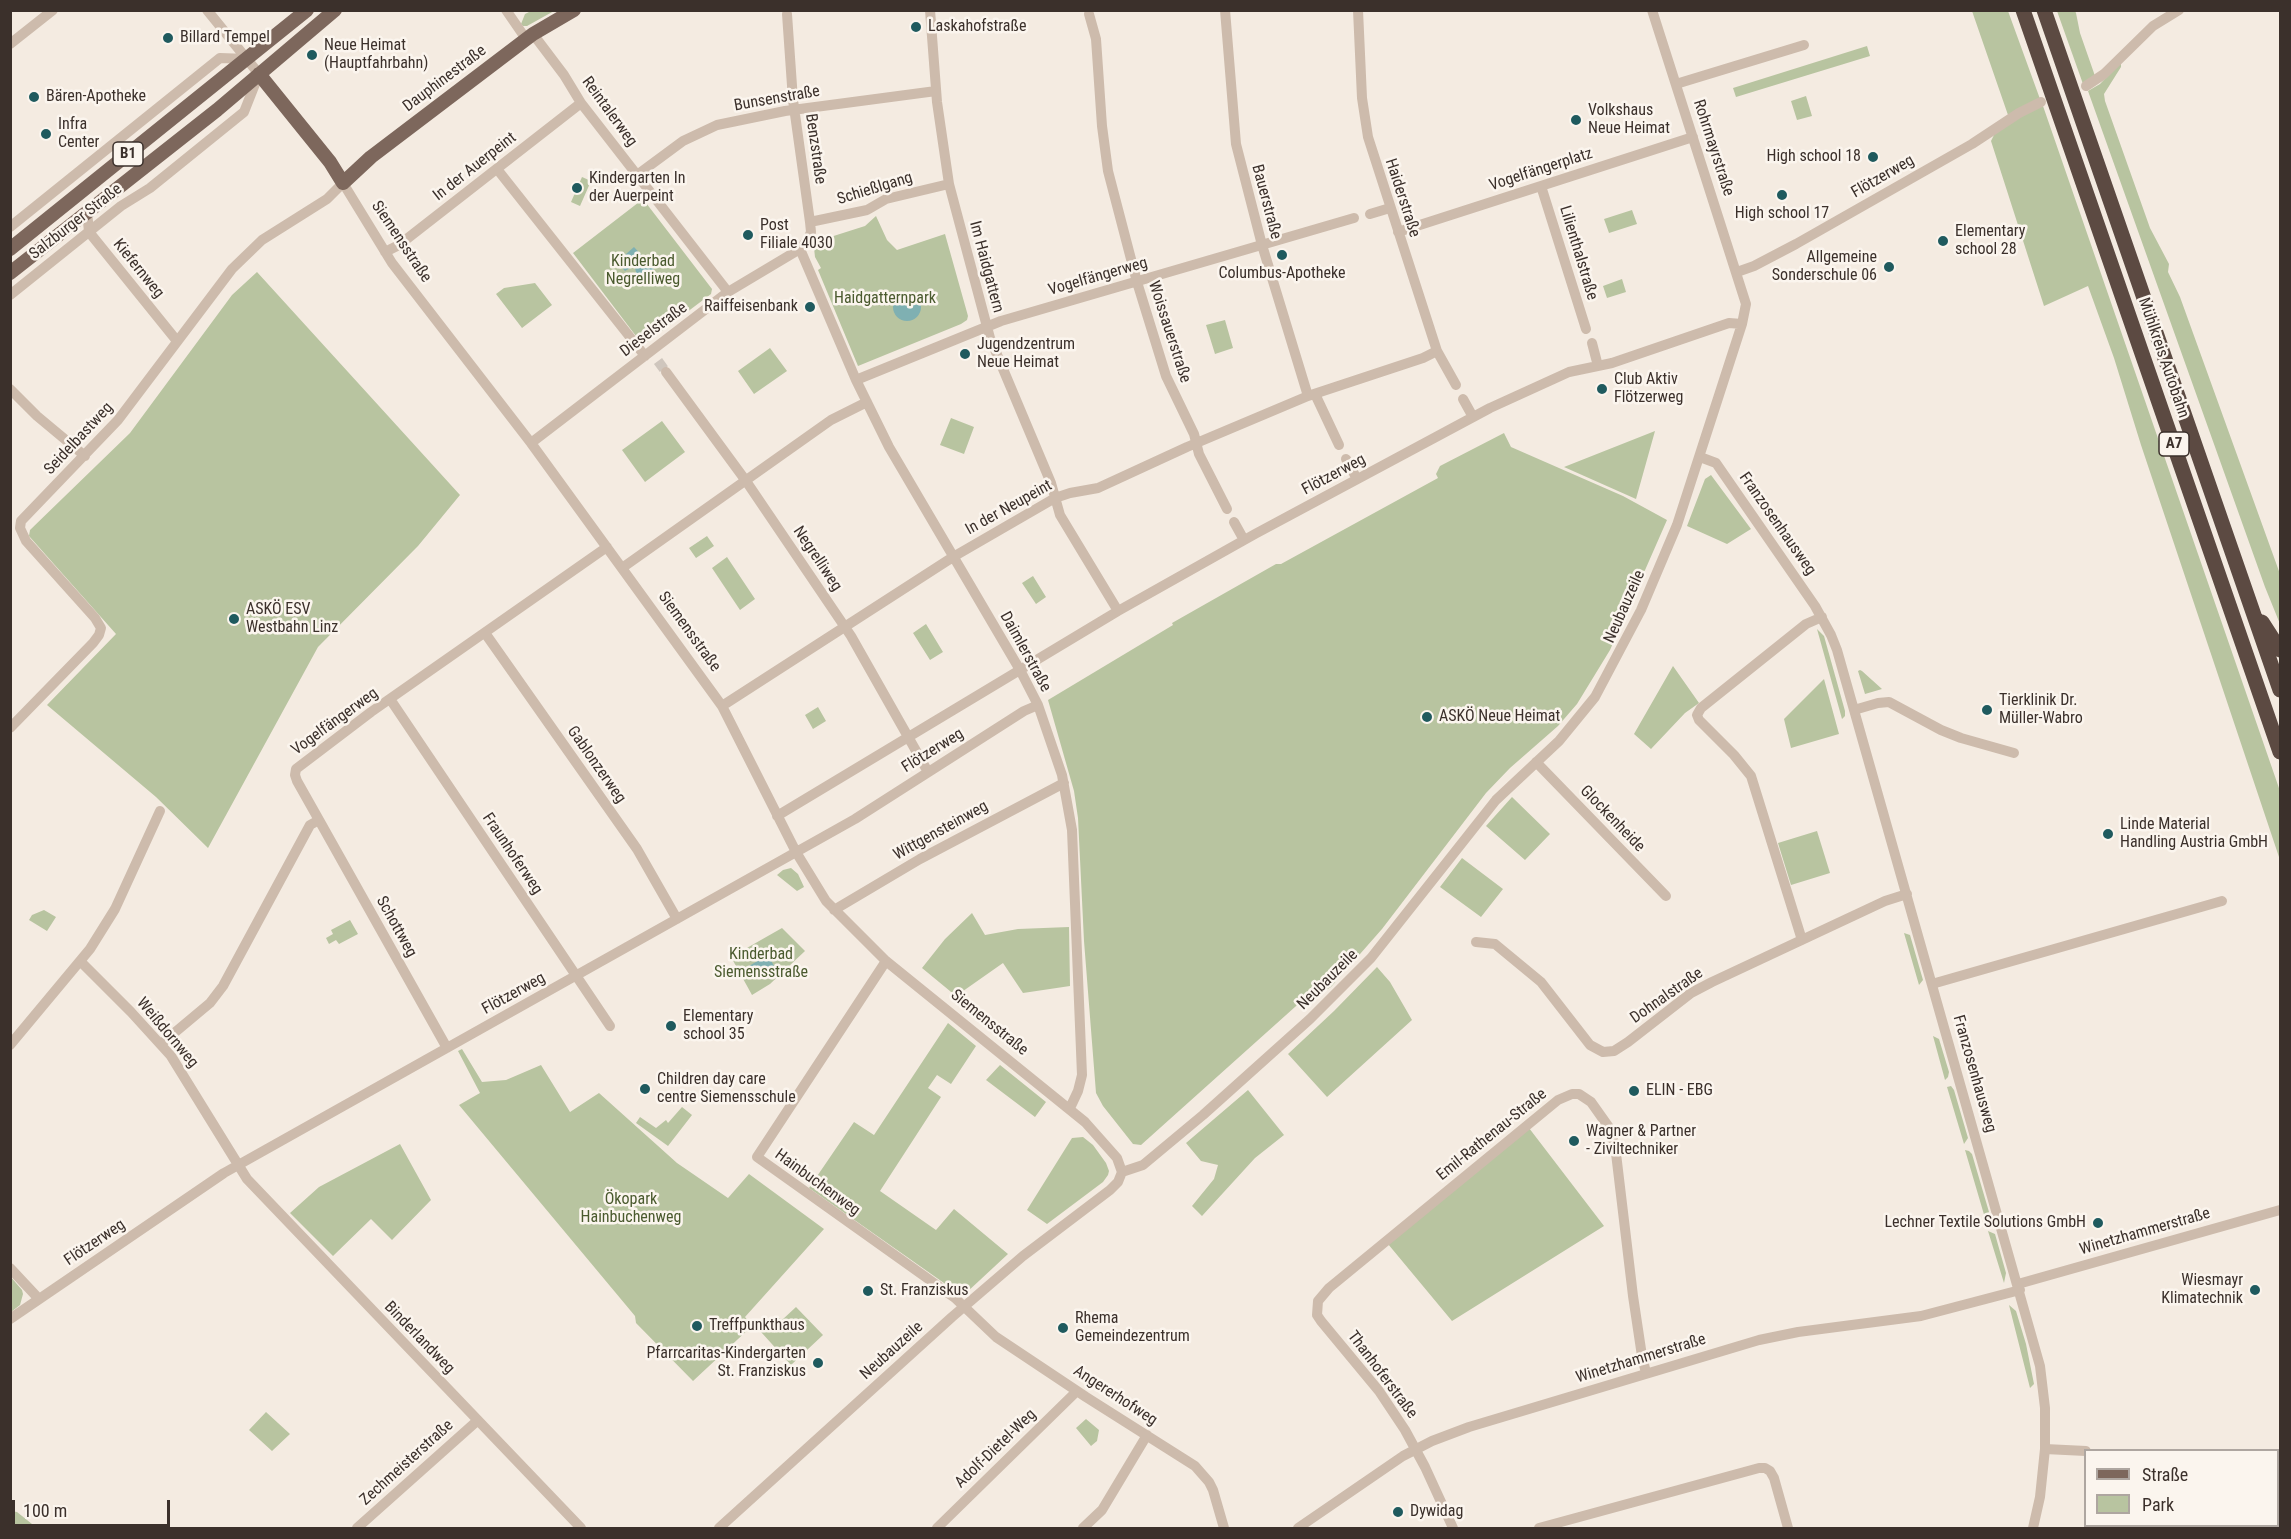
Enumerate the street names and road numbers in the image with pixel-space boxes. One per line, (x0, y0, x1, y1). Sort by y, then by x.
street label: Dauphinestraße (400, 41, 490, 117)
street label: Reintalerweg (577, 73, 641, 151)
street label: Bunsenstraße (733, 82, 821, 116)
street label: Rohrmayrstraße (1688, 97, 1738, 199)
street label: Benzstraße (801, 112, 829, 186)
street label: In der Auerpeint (430, 129, 520, 205)
road number: B1 (113, 142, 143, 166)
street label: Vogelfängerplatz (1487, 144, 1595, 196)
street label: Flötzerweg (1848, 151, 1918, 203)
street label: Haiderstraße (1380, 156, 1424, 240)
street label: Bauerstraße (1247, 163, 1285, 241)
street label: Schießlgang (835, 168, 915, 210)
street label: Salzburger Straße (26, 180, 126, 264)
street label: Siemensstraße (367, 198, 435, 286)
street label: Lilienthalstraße (1555, 203, 1601, 303)
street label: Im Haidgattern (965, 219, 1007, 315)
street label: Kiefernweg (108, 235, 168, 303)
street label: Vogelfängerweg (1046, 254, 1150, 300)
street label: Woissauerstraße (1143, 279, 1195, 385)
street label: Mühlkreis Autobahn (2133, 295, 2193, 421)
street label: Dieselstraße (617, 299, 691, 361)
street label: Seidelbastweg (41, 399, 117, 479)
road number: A7 (2159, 432, 2189, 456)
street label: Flötzerweg (1299, 450, 1369, 500)
street label: Franzosenhausweg (1734, 469, 1820, 579)
street label: In der Neupeint (962, 476, 1056, 540)
street label: Negrelliweg (788, 523, 846, 595)
street label: Neubauzeile (1600, 568, 1650, 646)
street label: Siemensstraße (654, 588, 724, 676)
street label: Daimlerstraße (995, 609, 1055, 695)
street label: Vogelfängerweg (288, 684, 382, 760)
street label: Gablonzerweg (562, 723, 630, 807)
street label: Flötzerweg (899, 724, 967, 778)
street label: Glockenheide (1576, 782, 1648, 856)
street label: Wittgensteinweg (890, 797, 992, 865)
street label: Fraunhoferweg (478, 810, 546, 898)
street label: Schottweg (371, 893, 421, 961)
street label: Neubauzeile (1294, 946, 1362, 1014)
street label: Dohnalstraße (1627, 964, 1707, 1028)
street label: Flötzerweg (479, 969, 549, 1019)
street label: Siemensstraße (946, 986, 1032, 1060)
street label: Weißdornweg (132, 994, 202, 1072)
street label: Franzosenhausweg (1948, 1013, 2000, 1135)
street label: Emil-Rathenau-Straße (1433, 1085, 1551, 1185)
street label: Hainbuchenweg (771, 1146, 863, 1220)
street label: Winetzhammerstraße (2078, 1204, 2212, 1260)
street label: Flötzerweg (61, 1216, 129, 1270)
street label: Binderlandweg (380, 1298, 458, 1378)
street label: Neubauzeile (857, 1318, 927, 1384)
street label: Thanhoferstraße (1343, 1327, 1421, 1423)
street label: Winetzhammerstraße (1574, 1330, 1708, 1388)
street label: Angererhofweg (1069, 1362, 1161, 1430)
street label: Adolf-Dietel-Weg (951, 1405, 1041, 1493)
street label: Zechmeisterstraße (357, 1416, 457, 1510)

